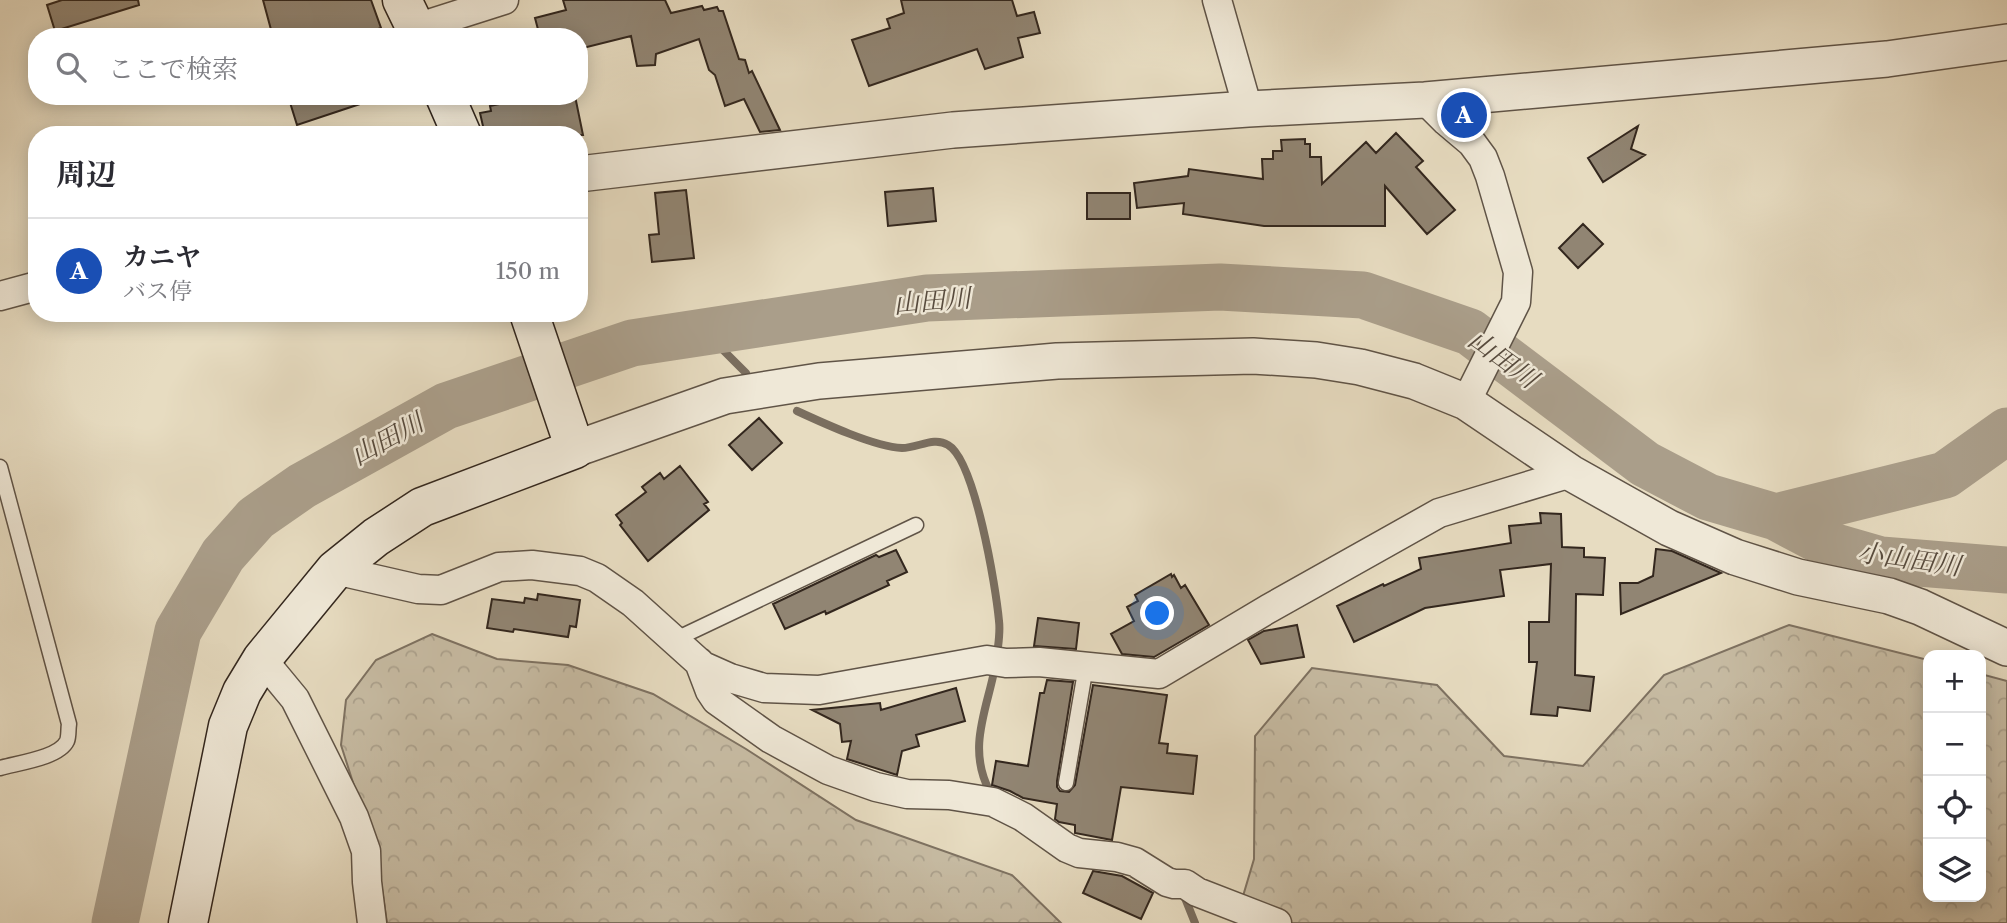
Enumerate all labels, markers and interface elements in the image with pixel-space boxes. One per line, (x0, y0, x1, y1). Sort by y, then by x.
search box (28, 28, 588, 105)
icon: search (52, 48, 90, 86)
text: ここで検索 (108, 53, 238, 85)
pin: A (1441, 89, 1487, 141)
text: 周辺 (56, 156, 116, 193)
text: カニヤ (123, 241, 201, 273)
text: A (70, 257, 88, 285)
text: 150 m (496, 257, 560, 285)
text: バス停 (123, 277, 192, 305)
water label: 山田川 (892, 281, 975, 320)
water label: 山田川 (1462, 323, 1546, 397)
water label: 山田川 (345, 405, 431, 472)
water label: 小山田川 (1855, 536, 1966, 582)
your location (1140, 596, 1174, 630)
map controls (1923, 650, 1986, 902)
button: + (1923, 650, 1986, 713)
button: − (1923, 713, 1986, 776)
button: locate (1923, 776, 1986, 839)
button: layers (1923, 839, 1986, 902)

